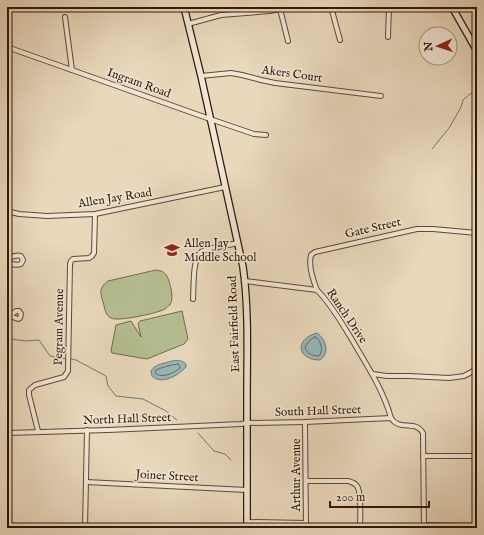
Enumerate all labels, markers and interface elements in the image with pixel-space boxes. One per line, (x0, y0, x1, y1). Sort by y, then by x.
north arrow (418, 26, 458, 66)
text: N (422, 41, 436, 53)
street label: Akers Court (260, 62, 323, 86)
street label: Ingram Road (105, 65, 173, 102)
street label: Allen Jay Road (76, 185, 154, 212)
street label: Gate Street (344, 214, 402, 242)
place label: Allen Jay Middle School (183, 236, 257, 265)
school or university icon: Allen Jay Middle School (163, 241, 181, 259)
street label: East Fairfield Road (225, 275, 243, 373)
street label: Ranch Drive (323, 286, 371, 347)
street label: Pegram Avenue (51, 288, 67, 366)
street label: South Hall Street (275, 402, 361, 420)
street label: North Hall Street (83, 410, 171, 428)
street label: Arthur Avenue (289, 438, 304, 512)
street label: Joiner Street (133, 467, 199, 486)
scale bar (330, 483, 429, 509)
text: 200 m (336, 490, 365, 505)

